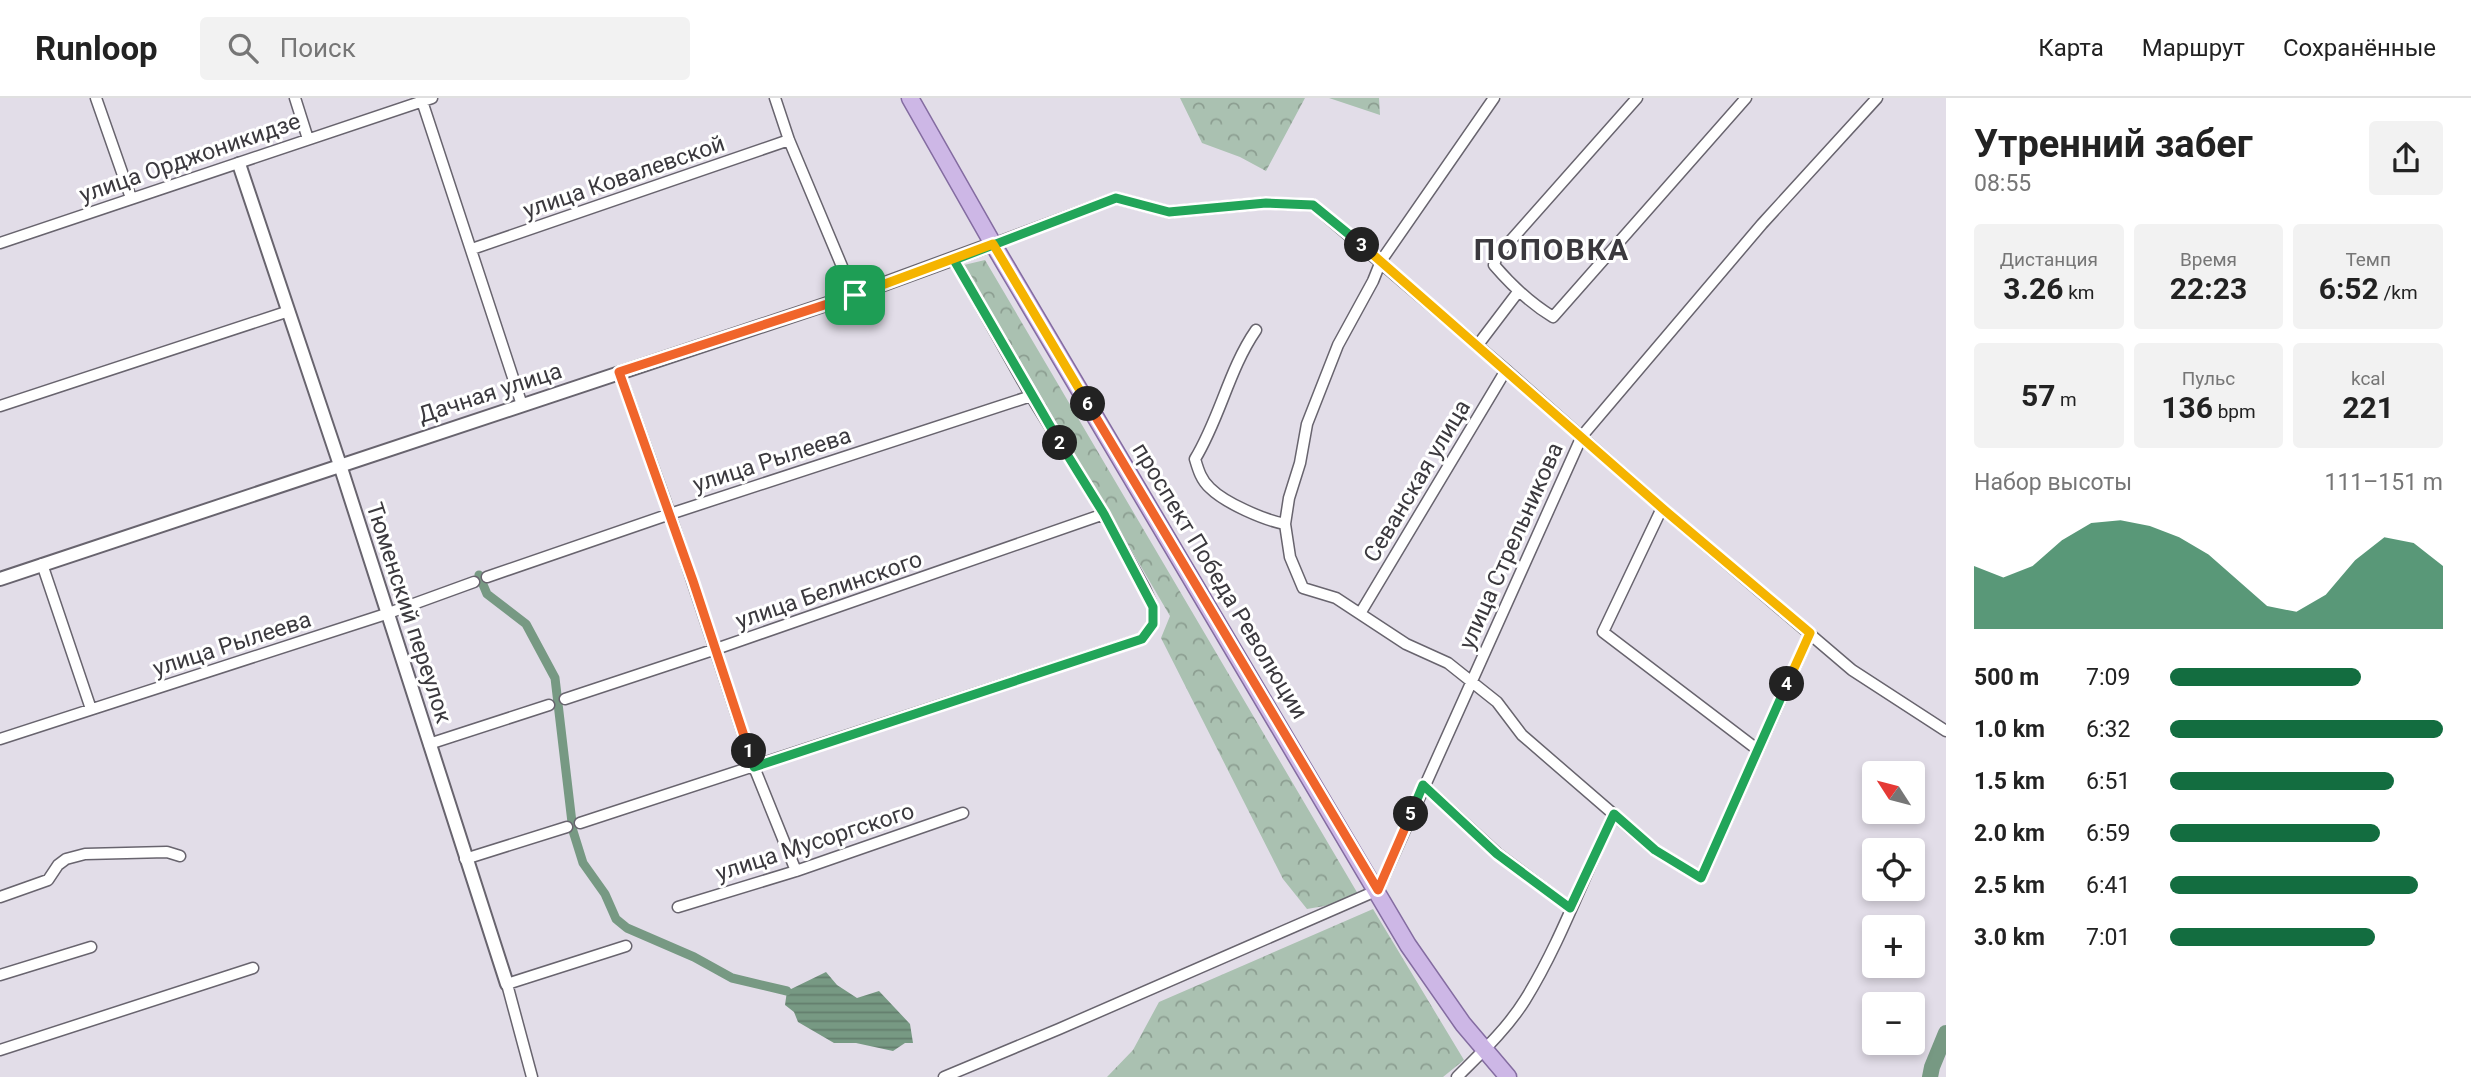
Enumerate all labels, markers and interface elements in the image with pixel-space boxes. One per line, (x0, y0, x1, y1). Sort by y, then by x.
search box (200, 17, 690, 80)
text: Runloop (35, 29, 158, 68)
icon: search (224, 29, 262, 67)
text: Поиск (280, 33, 356, 63)
text: Карта (2038, 34, 2104, 62)
text: Маршрут (2142, 34, 2245, 62)
text: Сохранённые (2283, 34, 2436, 62)
street label: улица Орджоникидзе (76, 108, 304, 208)
button: share (2369, 121, 2443, 195)
text: Утренний забег (1974, 122, 2253, 166)
street label: улица Ковалевской (520, 130, 728, 224)
text: 08:55 (1974, 170, 2031, 197)
pin: 3 (1344, 228, 1380, 262)
district label: ПОПОВКА (1474, 232, 1630, 267)
text: 3 (1356, 233, 1367, 256)
text: Дистанция (2000, 248, 2098, 271)
text: Время (2180, 248, 2237, 271)
text: Темп (2345, 248, 2391, 271)
pin (825, 265, 885, 325)
text: 3.26 (2003, 271, 2063, 306)
text: 22:23 (2170, 271, 2247, 306)
text: 6:52 (2319, 271, 2379, 306)
icon: arrive (836, 276, 874, 314)
text: km (2063, 281, 2095, 304)
text: /km (2379, 281, 2418, 304)
street label: Дачная улица (415, 357, 565, 429)
text: Пульс (2182, 367, 2235, 390)
text: kcal (2351, 367, 2385, 390)
text: 57 (2021, 378, 2055, 413)
pin: 6 (1070, 386, 1106, 422)
text: m (2055, 388, 2077, 411)
text: 136 (2161, 390, 2213, 425)
text: 221 (2342, 390, 2394, 425)
text: 6 (1082, 392, 1093, 415)
street label: Севанская улица (1358, 395, 1476, 567)
text: bpm (2213, 400, 2256, 423)
street label: улица Рылеева (690, 422, 854, 498)
pin: 2 (1042, 426, 1078, 460)
text: 2 (1054, 431, 1065, 454)
street label: проспект Победа Революции (1127, 438, 1313, 724)
street label: улица Стрельникова (1453, 439, 1569, 653)
text: Набор высоты (1974, 469, 2132, 496)
text: 111–151 m (2324, 469, 2443, 496)
street label: Тюменский переулок (361, 499, 458, 727)
street label: улица Белинского (732, 545, 926, 635)
street label: улица Рылеева (150, 606, 314, 682)
text: 500 m (1974, 664, 2039, 691)
text: 7:09 (2086, 664, 2130, 691)
pin: 4 (1770, 666, 1804, 702)
text: 4 (1781, 672, 1792, 695)
text: 1.0 km (1974, 716, 2045, 743)
text: 6:32 (2086, 716, 2130, 743)
pin: 1 (732, 734, 766, 768)
text: 1 (743, 739, 754, 762)
north arrow (1862, 761, 1925, 824)
map controls (1862, 761, 1925, 1055)
text: 1.5 km (1974, 768, 2045, 795)
text: 6:51 (2086, 768, 2130, 795)
pin: 5 (1394, 796, 1428, 832)
street label: улица Мусоргского (712, 797, 918, 887)
text: 5 (1405, 802, 1416, 825)
text: 2.0 km (1974, 820, 2045, 847)
text: 6:59 (2086, 820, 2130, 847)
button: locate (1862, 838, 1925, 901)
text: 2.5 km (1974, 872, 2045, 899)
text: 6:41 (2086, 872, 2130, 899)
button: + (1862, 915, 1925, 978)
text: 3.0 km (1974, 924, 2045, 951)
text: 7:01 (2086, 924, 2130, 951)
button: − (1862, 992, 1925, 1055)

